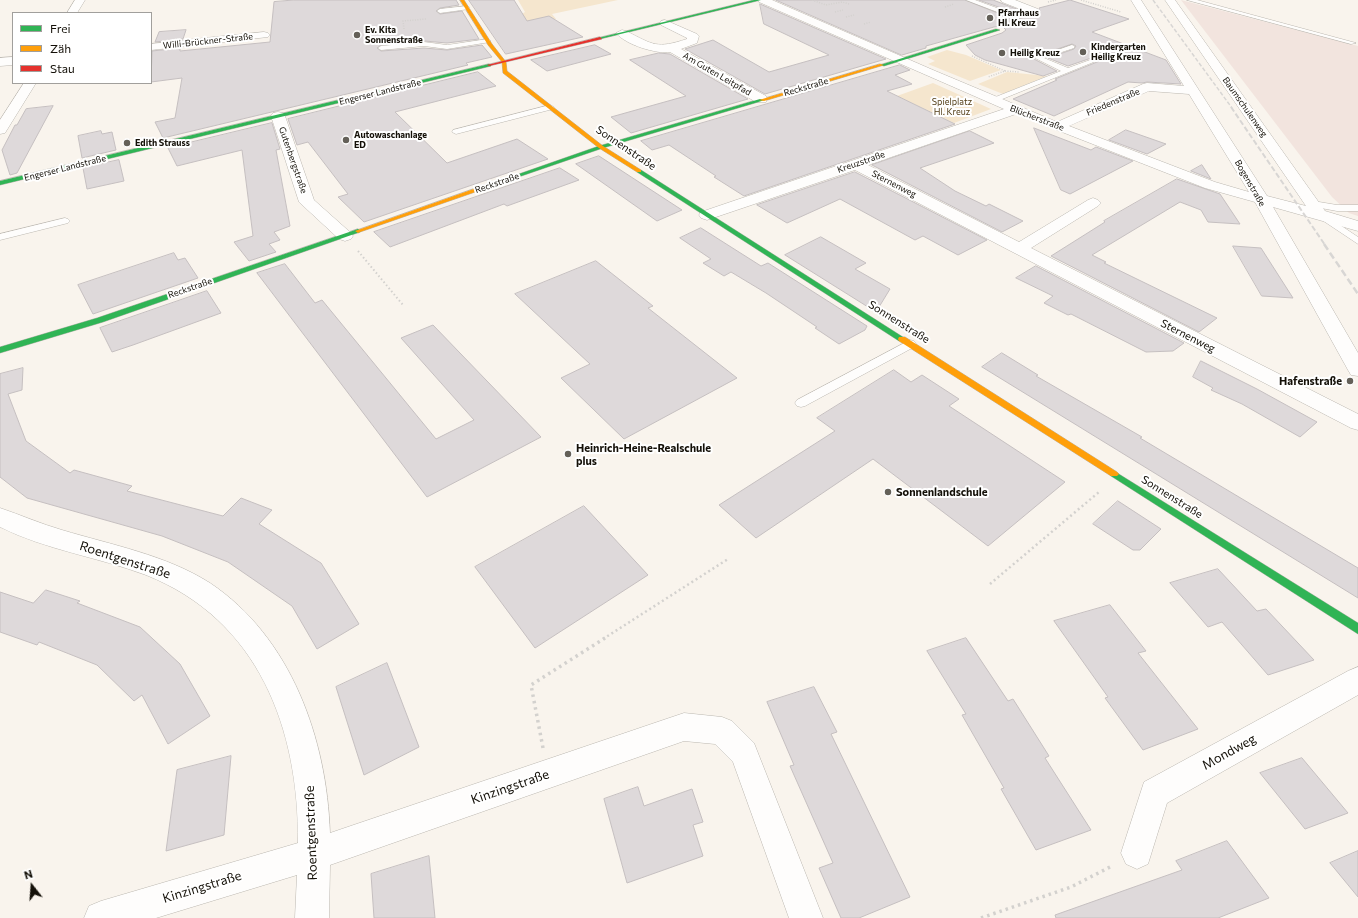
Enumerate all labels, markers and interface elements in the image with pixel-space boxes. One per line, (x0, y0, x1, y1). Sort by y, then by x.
place label: Pfarrhaus Hl. Kreuz (998, 8, 1039, 29)
legend (12, 12, 152, 84)
marker: Pfarrhaus Hl. Kreuz (985, 13, 995, 23)
text: Frei (50, 21, 71, 35)
place label: Ev. Kita Sonnenstraße (365, 25, 423, 46)
marker: Ev. Kita Sonnenstraße (352, 30, 362, 40)
street label: Willi-Brückner-Straße (162, 31, 254, 51)
text: Zäh (50, 41, 71, 55)
place label: Kindergarten Heilig Kreuz (1091, 42, 1146, 63)
marker: Kindergarten Heilig Kreuz (1078, 47, 1088, 57)
marker: Heilig Kreuz (997, 48, 1007, 58)
place label: Heilig Kreuz (1010, 48, 1060, 58)
street label: Am Guten Leitpfad (681, 50, 753, 98)
text: Stau (50, 61, 75, 75)
street label: Reckstraße (782, 75, 830, 99)
street label: Baumschulenweg (1220, 75, 1270, 139)
street label: Engerser Landstraße (338, 77, 422, 107)
street label: Friedenstraße (1085, 86, 1141, 118)
park label: Spielplatz Hl. Kreuz (932, 97, 972, 118)
street label: Blücherstraße (1008, 103, 1066, 133)
street label: Sonnenstraße (593, 123, 659, 173)
street label: Gutenbergstraße (277, 125, 309, 195)
place label: Autowaschanlage ED (354, 130, 427, 151)
marker: Autowaschanlage ED (341, 135, 351, 145)
marker: Edith Strauss (122, 138, 132, 148)
place label: Edith Strauss (135, 138, 190, 148)
street label: Kreuzstraße (836, 149, 886, 175)
street label: Engerser Landstraße (23, 153, 107, 183)
street label: Bogenstraße (1232, 158, 1268, 208)
street label: Sternenweg (870, 168, 918, 200)
street label: Reckstraße (474, 170, 520, 196)
street label: Reckstraße (167, 275, 213, 301)
street label: Sonnenstraße (866, 298, 932, 346)
street label: Sternenweg (1158, 317, 1218, 355)
place label: Hafenstraße (1279, 374, 1342, 388)
marker: Hafenstraße (1345, 376, 1355, 386)
place label: Heinrich-Heine-Realschule plus (576, 441, 711, 467)
marker: Heinrich-Heine-Realschule plus (563, 449, 573, 459)
street label: Sonnenstraße (1139, 473, 1205, 521)
place label: Sonnenlandschule (896, 485, 988, 499)
marker: Sonnenlandschule (883, 487, 893, 497)
street label: Roentgenstraße (78, 538, 172, 582)
street label: Mondweg (1199, 731, 1259, 773)
street label: Kinzingstraße (469, 766, 551, 808)
street label: Roentgenstraße (302, 785, 320, 881)
north arrow (12, 866, 52, 906)
text: N (22, 867, 34, 881)
street label: Kinzingstraße (161, 868, 243, 906)

